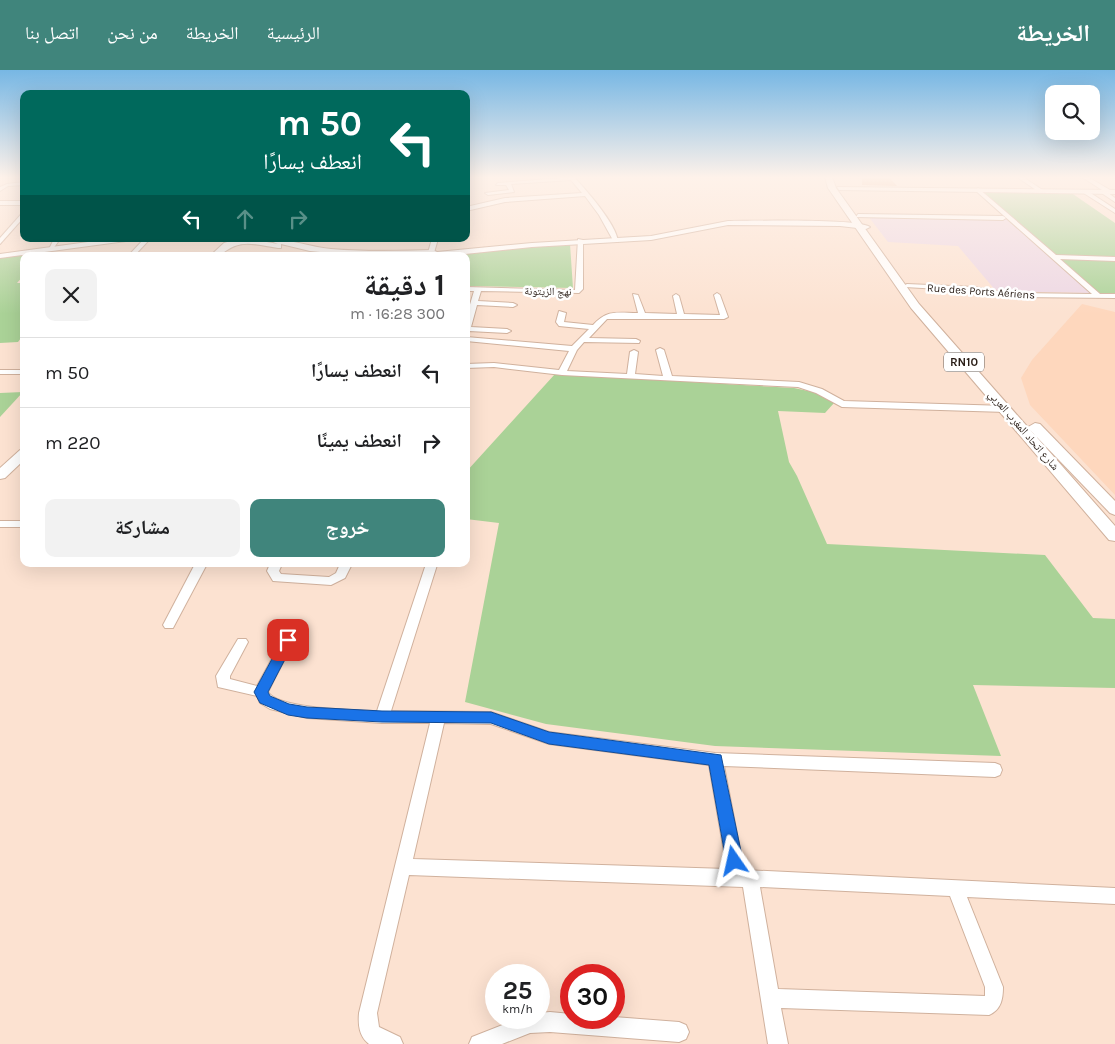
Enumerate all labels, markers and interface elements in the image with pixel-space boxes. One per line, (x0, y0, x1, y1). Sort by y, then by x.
text: الخريطة (1016, 19, 1090, 47)
text: اتصل بنا (25, 22, 79, 44)
text: من نحن (107, 22, 158, 44)
text: الخريطة (186, 22, 239, 44)
text: الرئيسية (267, 22, 320, 44)
map controls (1045, 85, 1100, 140)
button: search (1045, 85, 1100, 140)
text: 50 m (277, 103, 362, 144)
icon: left (380, 110, 445, 175)
text: انعطف يسارًا (263, 149, 362, 175)
icon: left (178, 205, 206, 233)
icon: ahead (231, 205, 259, 233)
icon: right (284, 205, 312, 233)
text: 1 دقيقة (364, 267, 445, 303)
button: close (45, 269, 97, 321)
street label: Rue des Ports Aériens (927, 281, 1036, 302)
street label: نهج الزيتونة (524, 285, 572, 298)
text: 300 m · 16:28 (350, 304, 445, 323)
road number: RN10 (944, 352, 984, 372)
icon: left (417, 359, 445, 387)
text: انعطف يسارًا (311, 360, 402, 382)
text: 50 m (45, 362, 89, 384)
street label: شارع اتحاد المغرب العربي (984, 388, 1062, 474)
icon: right (417, 429, 445, 457)
text: انعطف يمينًا (317, 430, 402, 452)
text: 220 m (45, 432, 101, 454)
button: مشاركة (45, 499, 240, 557)
button: خروج (250, 499, 445, 557)
pin (267, 619, 309, 661)
icon: arrive (274, 626, 302, 654)
position arrow (707, 834, 759, 886)
speed limit sign: 30 (560, 964, 625, 1029)
text: 25 (503, 976, 532, 1005)
text: km/h (502, 1002, 533, 1016)

